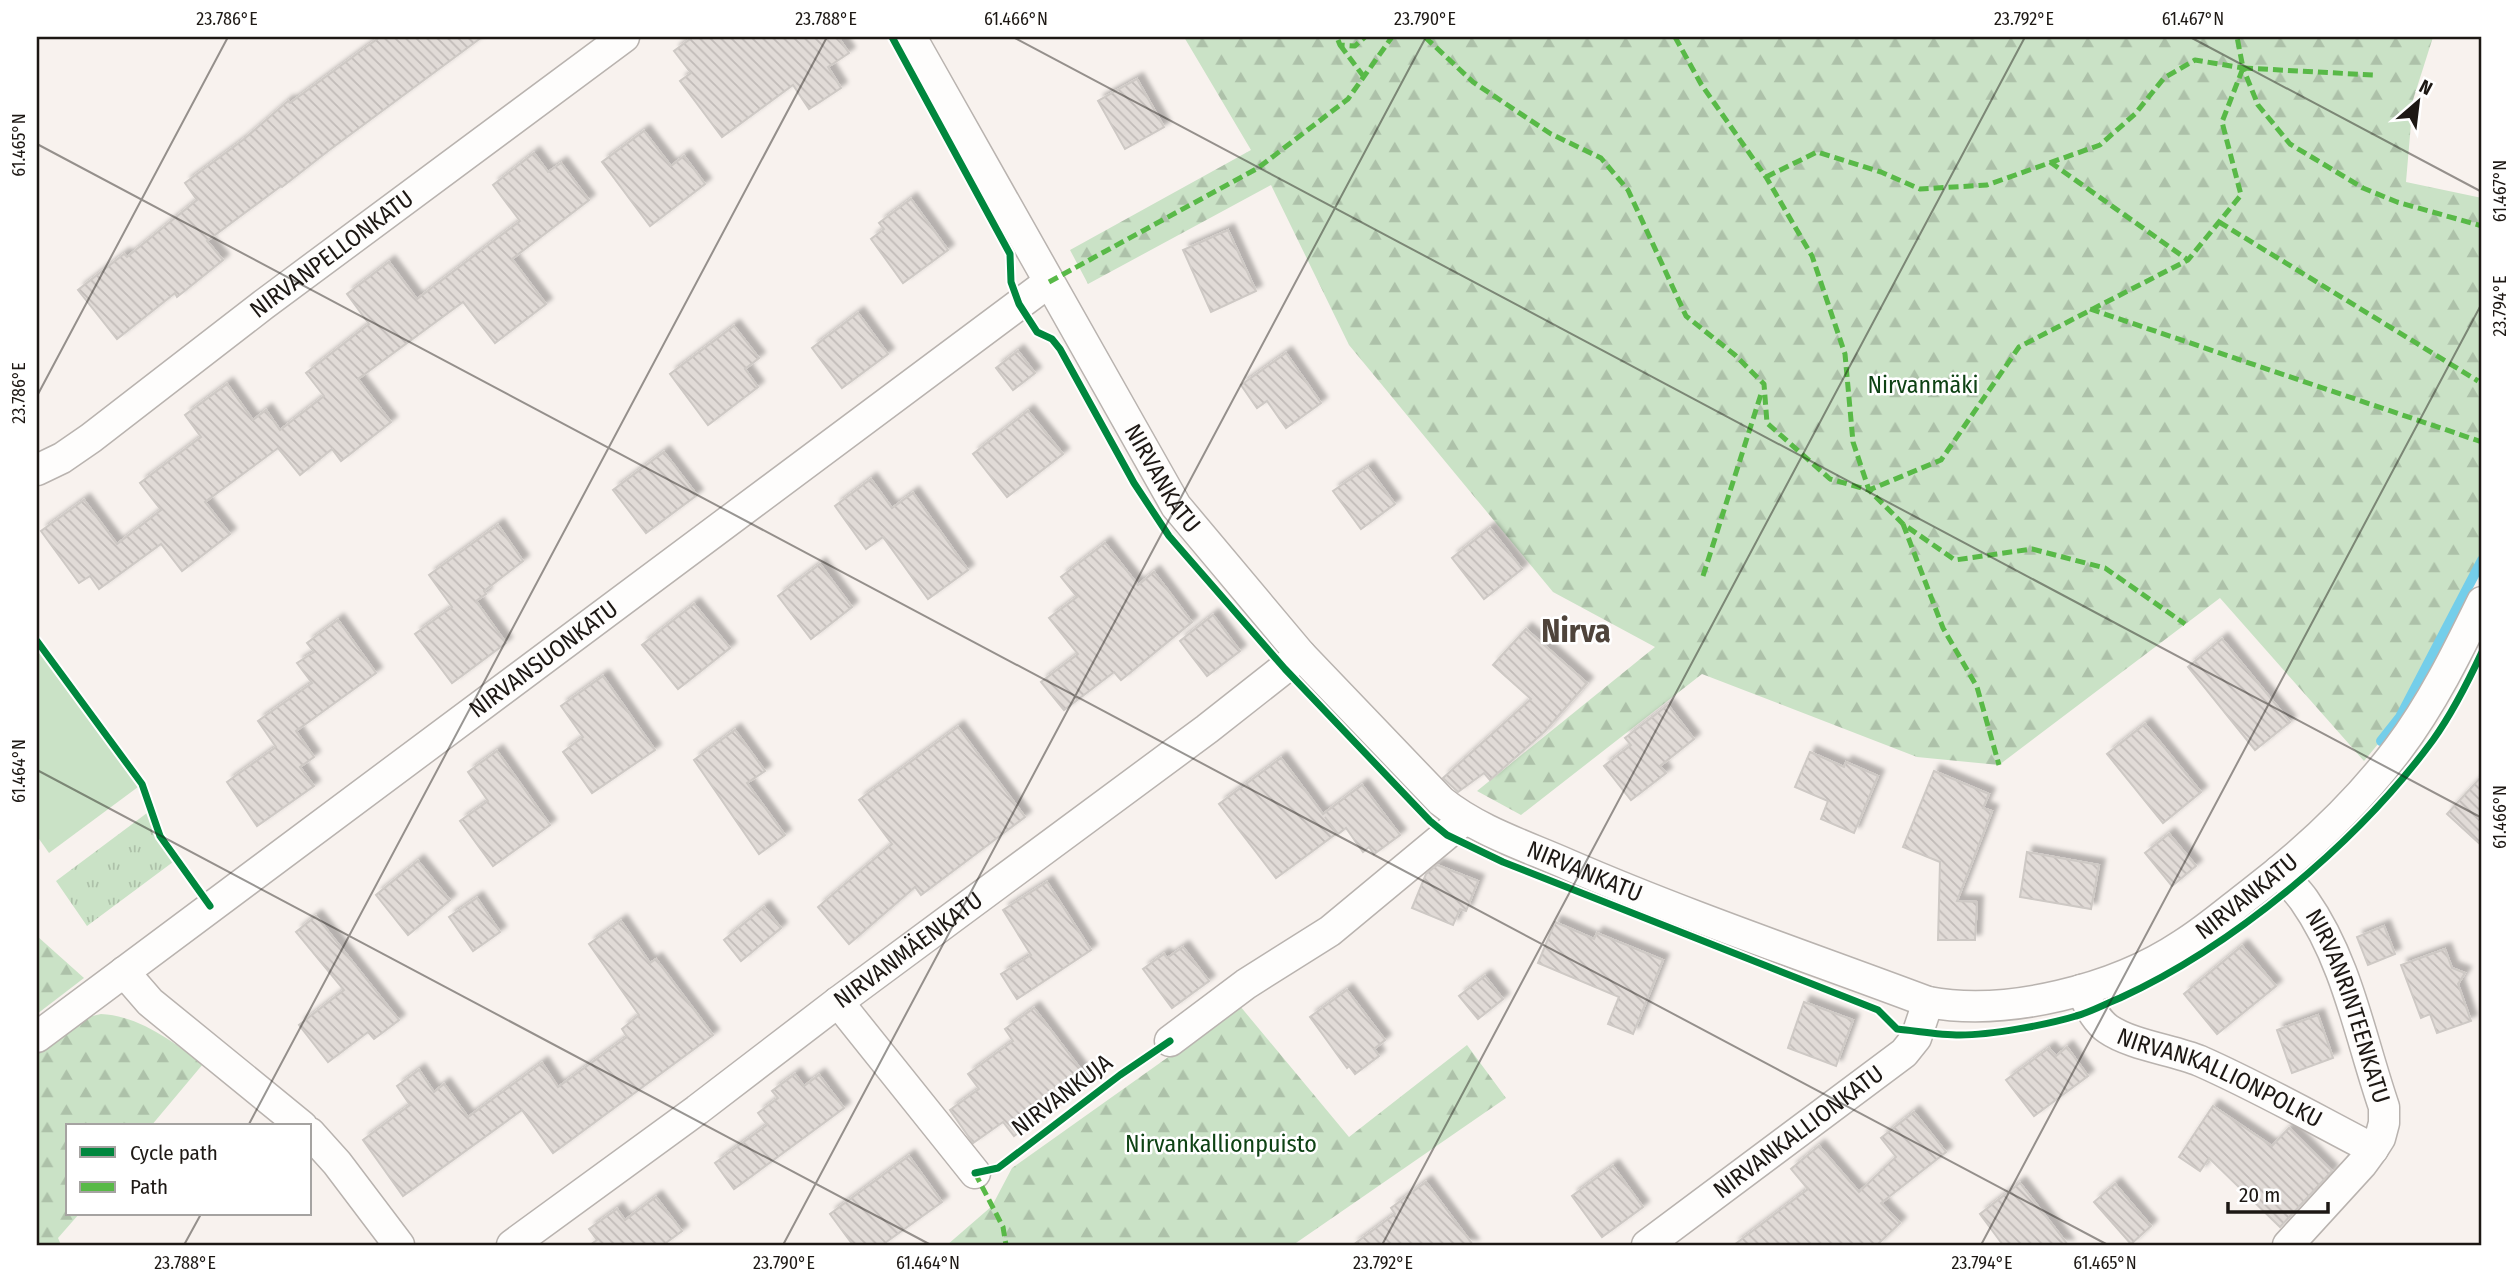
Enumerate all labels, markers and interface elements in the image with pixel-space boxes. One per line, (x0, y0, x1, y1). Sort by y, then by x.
text: 23.786°E (196, 8, 258, 30)
text: 23.788°E (795, 8, 857, 30)
text: 61.466°N (984, 8, 1048, 30)
text: 23.790°E (1394, 8, 1456, 30)
text: 23.792°E (1994, 8, 2054, 30)
text: 61.467°N (2162, 8, 2224, 30)
north arrow (2382, 66, 2452, 136)
text: N (2415, 75, 2436, 100)
text: 61.465°N (8, 113, 30, 177)
text: 61.467°N (2489, 160, 2511, 222)
street label: NIRVANPELLONKATU (245, 184, 419, 324)
text: 23.794°E (2489, 275, 2511, 337)
text: 23.786°E (8, 362, 30, 424)
park label: Nirvanmäki (1867, 371, 1979, 399)
street label: NIRVANKATU (1119, 419, 1206, 538)
street label: NIRVANSUONKATU (464, 595, 623, 724)
district label: Nirva (1541, 612, 1611, 650)
text: 61.464°N (8, 739, 30, 803)
text: 61.466°N (2489, 785, 2511, 849)
street label: NIRVANKATU (1523, 835, 1646, 908)
street label: NIRVANKATU (2190, 848, 2303, 945)
street label: NIRVANMÄENKATU (828, 886, 988, 1014)
street label: NIRVANRINTEENKATU (2300, 904, 2396, 1107)
street label: NIRVANKALLIONPOLKU (2113, 1022, 2327, 1134)
street label: NIRVANKUJA (1006, 1048, 1118, 1142)
street label: NIRVANKALLIONKATU (1708, 1059, 1889, 1204)
legend (66, 1124, 312, 1216)
park label: Nirvankallionpuisto (1125, 1130, 1317, 1158)
text: Cycle path (130, 1140, 218, 1166)
scale bar (2228, 1170, 2328, 1214)
text: Path (130, 1174, 168, 1200)
text: 20 m (2239, 1182, 2280, 1208)
text: 23.788°E (154, 1252, 216, 1274)
text: 23.790°E (753, 1252, 815, 1274)
text: 61.464°N (896, 1252, 960, 1274)
text: 23.792°E (1353, 1252, 1413, 1274)
text: 23.794°E (1951, 1252, 2013, 1274)
text: 61.465°N (2073, 1252, 2137, 1274)

